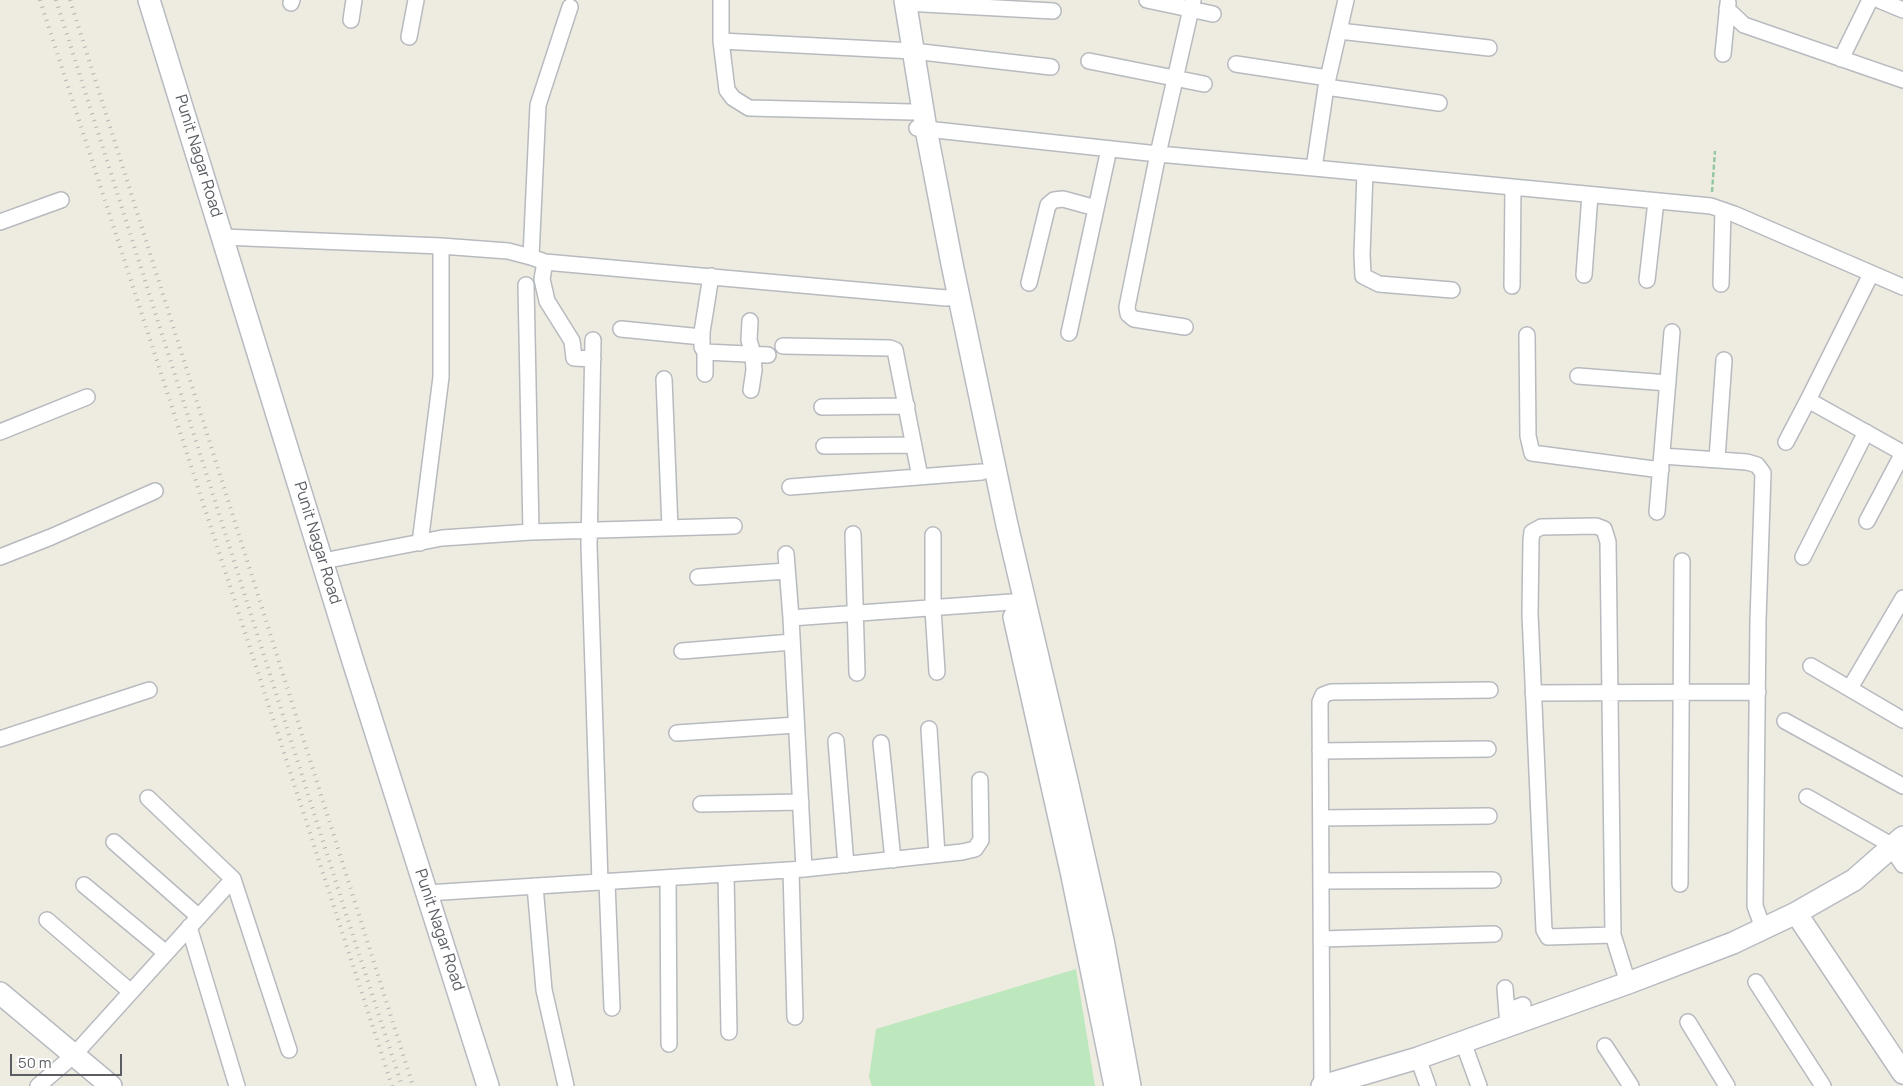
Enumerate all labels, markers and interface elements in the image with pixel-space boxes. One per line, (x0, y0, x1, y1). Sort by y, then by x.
street label: Punit Nagar Road (170, 92, 226, 220)
street label: Punit Nagar Road (289, 479, 345, 607)
street label: Punit Nagar Road (410, 867, 468, 993)
scale bar (12, 1044, 125, 1076)
text: 50 m (18, 1052, 52, 1073)

